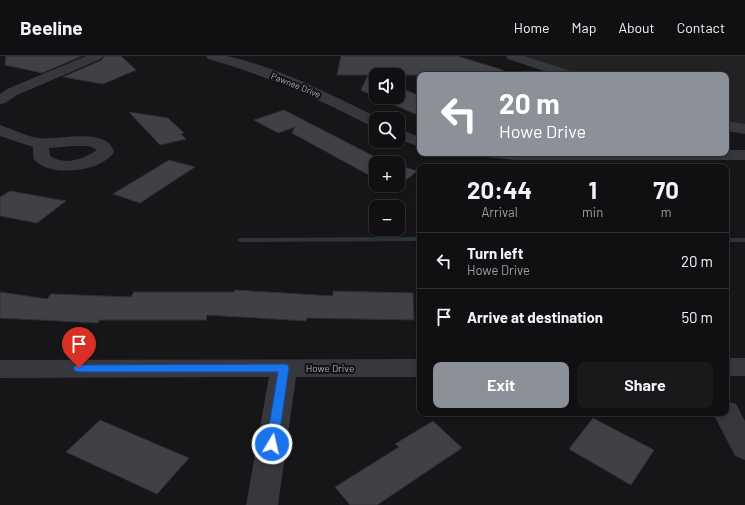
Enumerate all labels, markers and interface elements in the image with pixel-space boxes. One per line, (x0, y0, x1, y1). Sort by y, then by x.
text: Beeline (20, 16, 83, 39)
text: Home (514, 19, 550, 36)
text: Map (572, 19, 596, 36)
text: About (618, 19, 655, 36)
text: Contact (677, 19, 725, 36)
map controls (369, 68, 405, 236)
button: sound (369, 68, 405, 104)
street label: Pawnee Drive (270, 70, 323, 100)
text: 20 m (499, 86, 560, 120)
icon: left (433, 88, 485, 140)
button: search (369, 112, 405, 148)
text: Howe Drive (499, 120, 586, 142)
button: + (369, 156, 405, 192)
text: 20:44 (467, 175, 532, 204)
text: 1 (588, 175, 597, 204)
text: 70 (653, 175, 679, 204)
button: − (369, 200, 405, 236)
text: Arrival (481, 204, 518, 220)
text: min (582, 204, 603, 220)
text: m (661, 204, 671, 220)
text: Turn left (467, 244, 523, 262)
icon: left (433, 250, 455, 272)
text: 20 m (681, 252, 713, 270)
text: Howe Drive (467, 262, 530, 278)
icon: arrive (433, 306, 455, 328)
text: Arrive at destination (467, 308, 603, 326)
text: 50 m (681, 308, 713, 326)
pin (62, 327, 96, 368)
icon: arrive (68, 333, 90, 355)
street label: Howe Drive (306, 362, 354, 374)
button: Exit (433, 362, 569, 408)
button: Share (577, 362, 713, 408)
position arrow (251, 423, 293, 465)

